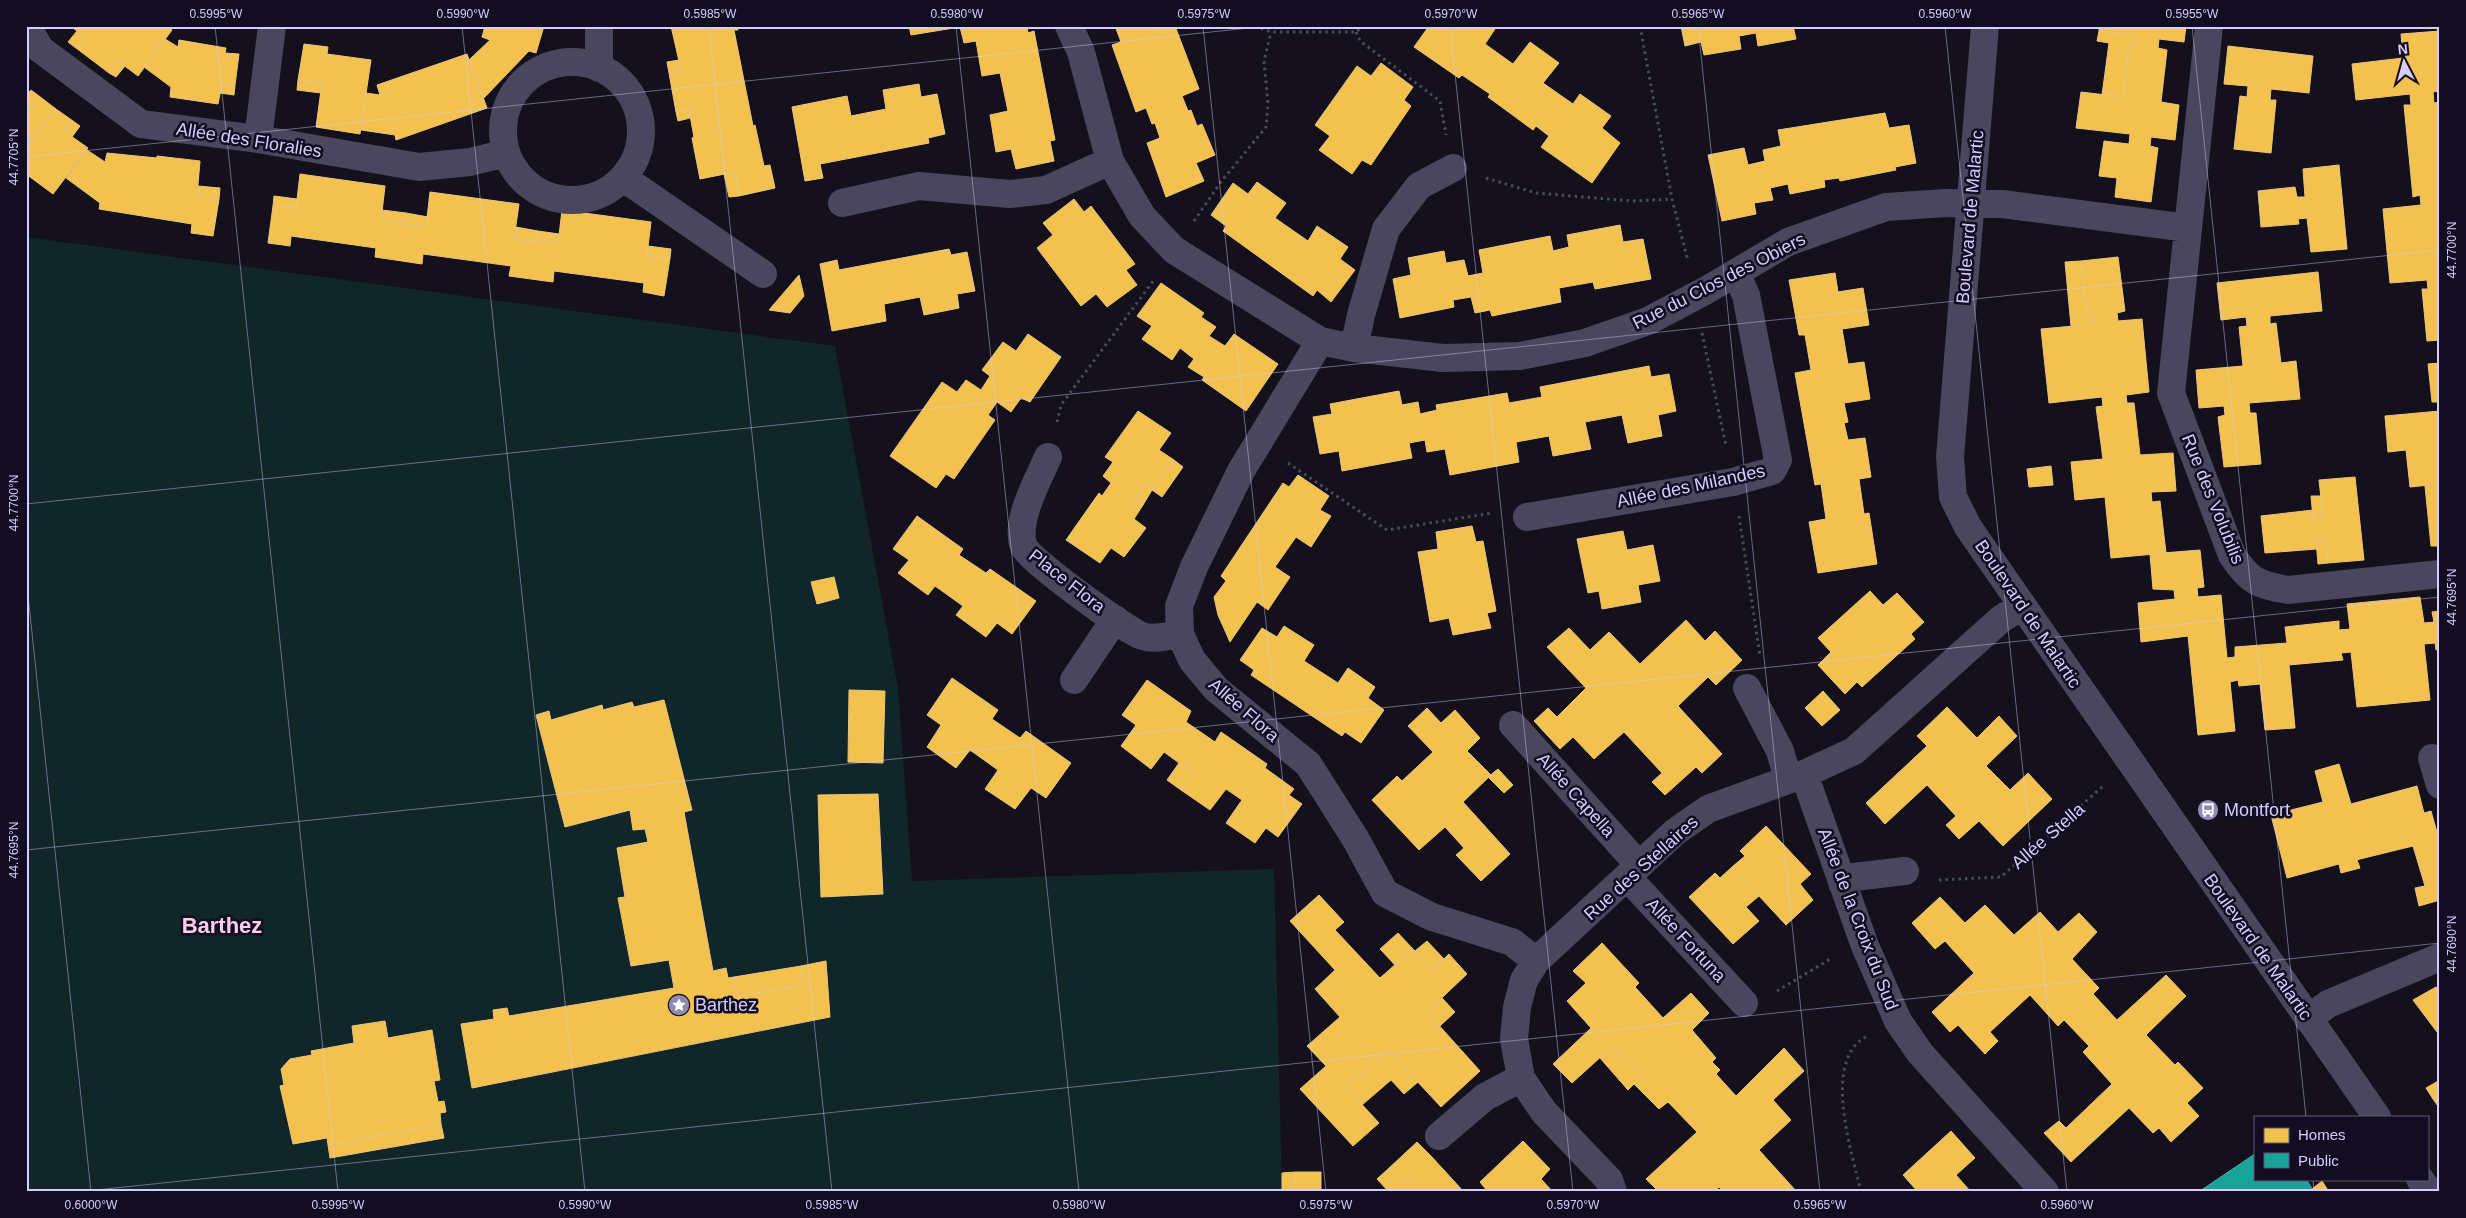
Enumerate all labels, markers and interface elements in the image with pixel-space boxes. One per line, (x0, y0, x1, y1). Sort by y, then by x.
text: 0.5995°W (190, 7, 243, 21)
text: 0.5990°W (437, 7, 490, 21)
text: 0.5985°W (684, 7, 737, 21)
text: 0.5980°W (931, 7, 984, 21)
text: 0.5975°W (1178, 7, 1231, 21)
text: 0.5970°W (1425, 7, 1478, 21)
text: 0.5965°W (1672, 7, 1725, 21)
text: 0.5960°W (1919, 7, 1972, 21)
text: 0.5955°W (2166, 7, 2219, 21)
north arrow (2378, 38, 2428, 88)
text: N (2397, 41, 2409, 58)
street label: Allée des Floralies (175, 119, 323, 161)
text: 44.7705°N (7, 129, 21, 185)
street label: Boulevard de Malartic (1952, 129, 1988, 305)
text: 44.7700°N (2445, 222, 2459, 278)
street label: Rue du Clos des Obiers (1629, 229, 1809, 333)
street label: Rue des Volubilis (2178, 431, 2248, 567)
street label: Allée des Milandes (1615, 461, 1767, 511)
text: 44.7700°N (7, 475, 21, 531)
street label: Boulevard de Malartic (1971, 536, 2085, 692)
street label: Place Flora (1025, 545, 1110, 618)
text: 44.7695°N (2445, 569, 2459, 625)
street label: Allée Flora (1205, 674, 1284, 746)
street label: Allée Capella (1533, 749, 1620, 842)
street label: Allée Stella (2007, 798, 2089, 873)
bus stop icon: Montfort (2196, 798, 2220, 822)
place label: Montfort (2224, 800, 2290, 820)
street label: Rue des Stellaires (1580, 812, 1702, 924)
text: 44.7695°N (7, 822, 21, 878)
street label: Allée de la Croix du Sud (1814, 825, 1902, 1013)
street label: Boulevard de Malartic (2200, 870, 2316, 1024)
street label: Allée Fortuna (1642, 894, 1730, 987)
district label: Barthez (182, 913, 262, 938)
text: 44.7690°N (2445, 916, 2459, 972)
place icon: Barthez (667, 993, 691, 1017)
place label: Barthez (695, 995, 757, 1015)
legend (2254, 1116, 2428, 1180)
text: Homes (2298, 1126, 2346, 1143)
text: Public (2298, 1152, 2339, 1169)
text: 0.6000°W (65, 1198, 118, 1212)
text: 0.5995°W (312, 1198, 365, 1212)
text: 0.5990°W (559, 1198, 612, 1212)
text: 0.5985°W (806, 1198, 859, 1212)
text: 0.5980°W (1053, 1198, 1106, 1212)
text: 0.5975°W (1300, 1198, 1353, 1212)
text: 0.5970°W (1547, 1198, 1600, 1212)
text: 0.5965°W (1794, 1198, 1847, 1212)
text: 0.5960°W (2041, 1198, 2094, 1212)

